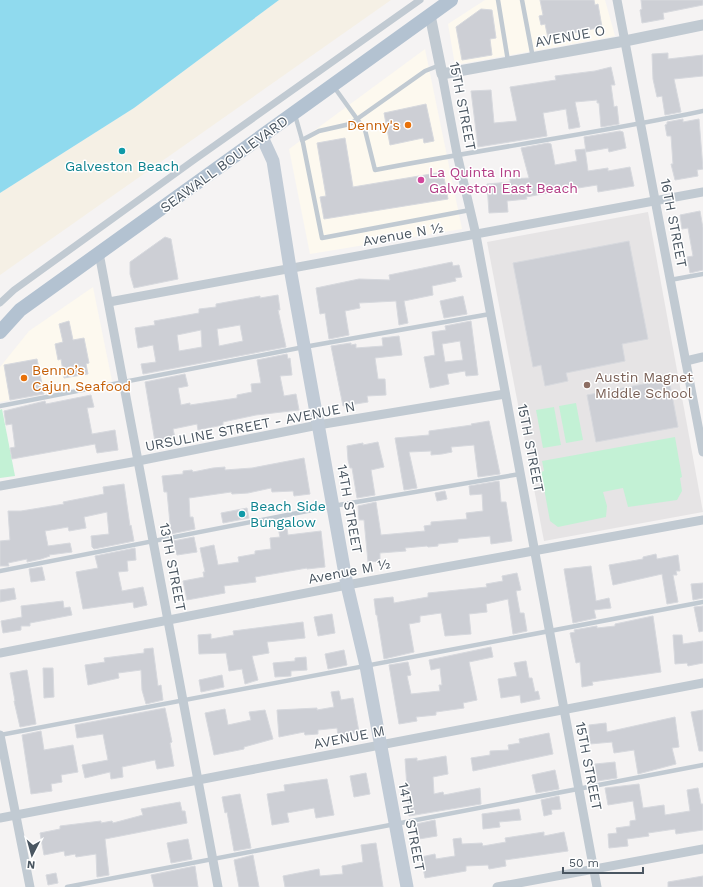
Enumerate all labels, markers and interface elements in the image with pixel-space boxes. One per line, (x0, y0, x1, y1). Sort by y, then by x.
street label: AVENUE O (534, 22, 606, 50)
street label: 15TH STREET (447, 60, 480, 152)
street label: SEAWALL BOULEVARD (157, 112, 291, 216)
place label: Denny's (347, 117, 400, 133)
marker: Denny's (403, 120, 413, 130)
marker: Galveston Beach (117, 146, 127, 156)
place label: Galveston Beach (65, 158, 179, 174)
place label: La Quinta Inn Galveston East Beach (429, 164, 578, 196)
marker: La Quinta Inn Galveston East Beach (416, 175, 426, 185)
street label: 16TH STREET (658, 177, 691, 269)
street label: Avenue N ½ (362, 219, 444, 249)
place label: Benno’s Cajun Seafood (32, 362, 131, 394)
place label: Austin Magnet Middle School (595, 369, 693, 401)
marker: Benno’s Cajun Seafood (19, 373, 29, 383)
marker: Austin Magnet Middle School (582, 380, 592, 390)
street label: URSULINE STREET - AVENUE N (144, 398, 356, 454)
street label: 15TH STREET (515, 402, 548, 494)
street label: 14TH STREET (334, 463, 366, 555)
place label: Beach Side Bungalow (250, 498, 326, 530)
marker: Beach Side Bungalow (237, 509, 247, 519)
street label: 13TH STREET (157, 521, 190, 613)
street label: Avenue M ½ (307, 555, 391, 587)
street label: 15TH STREET (573, 720, 606, 812)
street label: AVENUE M (312, 722, 386, 752)
street label: 14TH STREET (396, 781, 429, 873)
north arrow (12, 835, 52, 875)
scale bar (563, 849, 643, 875)
text: 50 m (569, 856, 599, 870)
text: N (26, 858, 36, 871)

